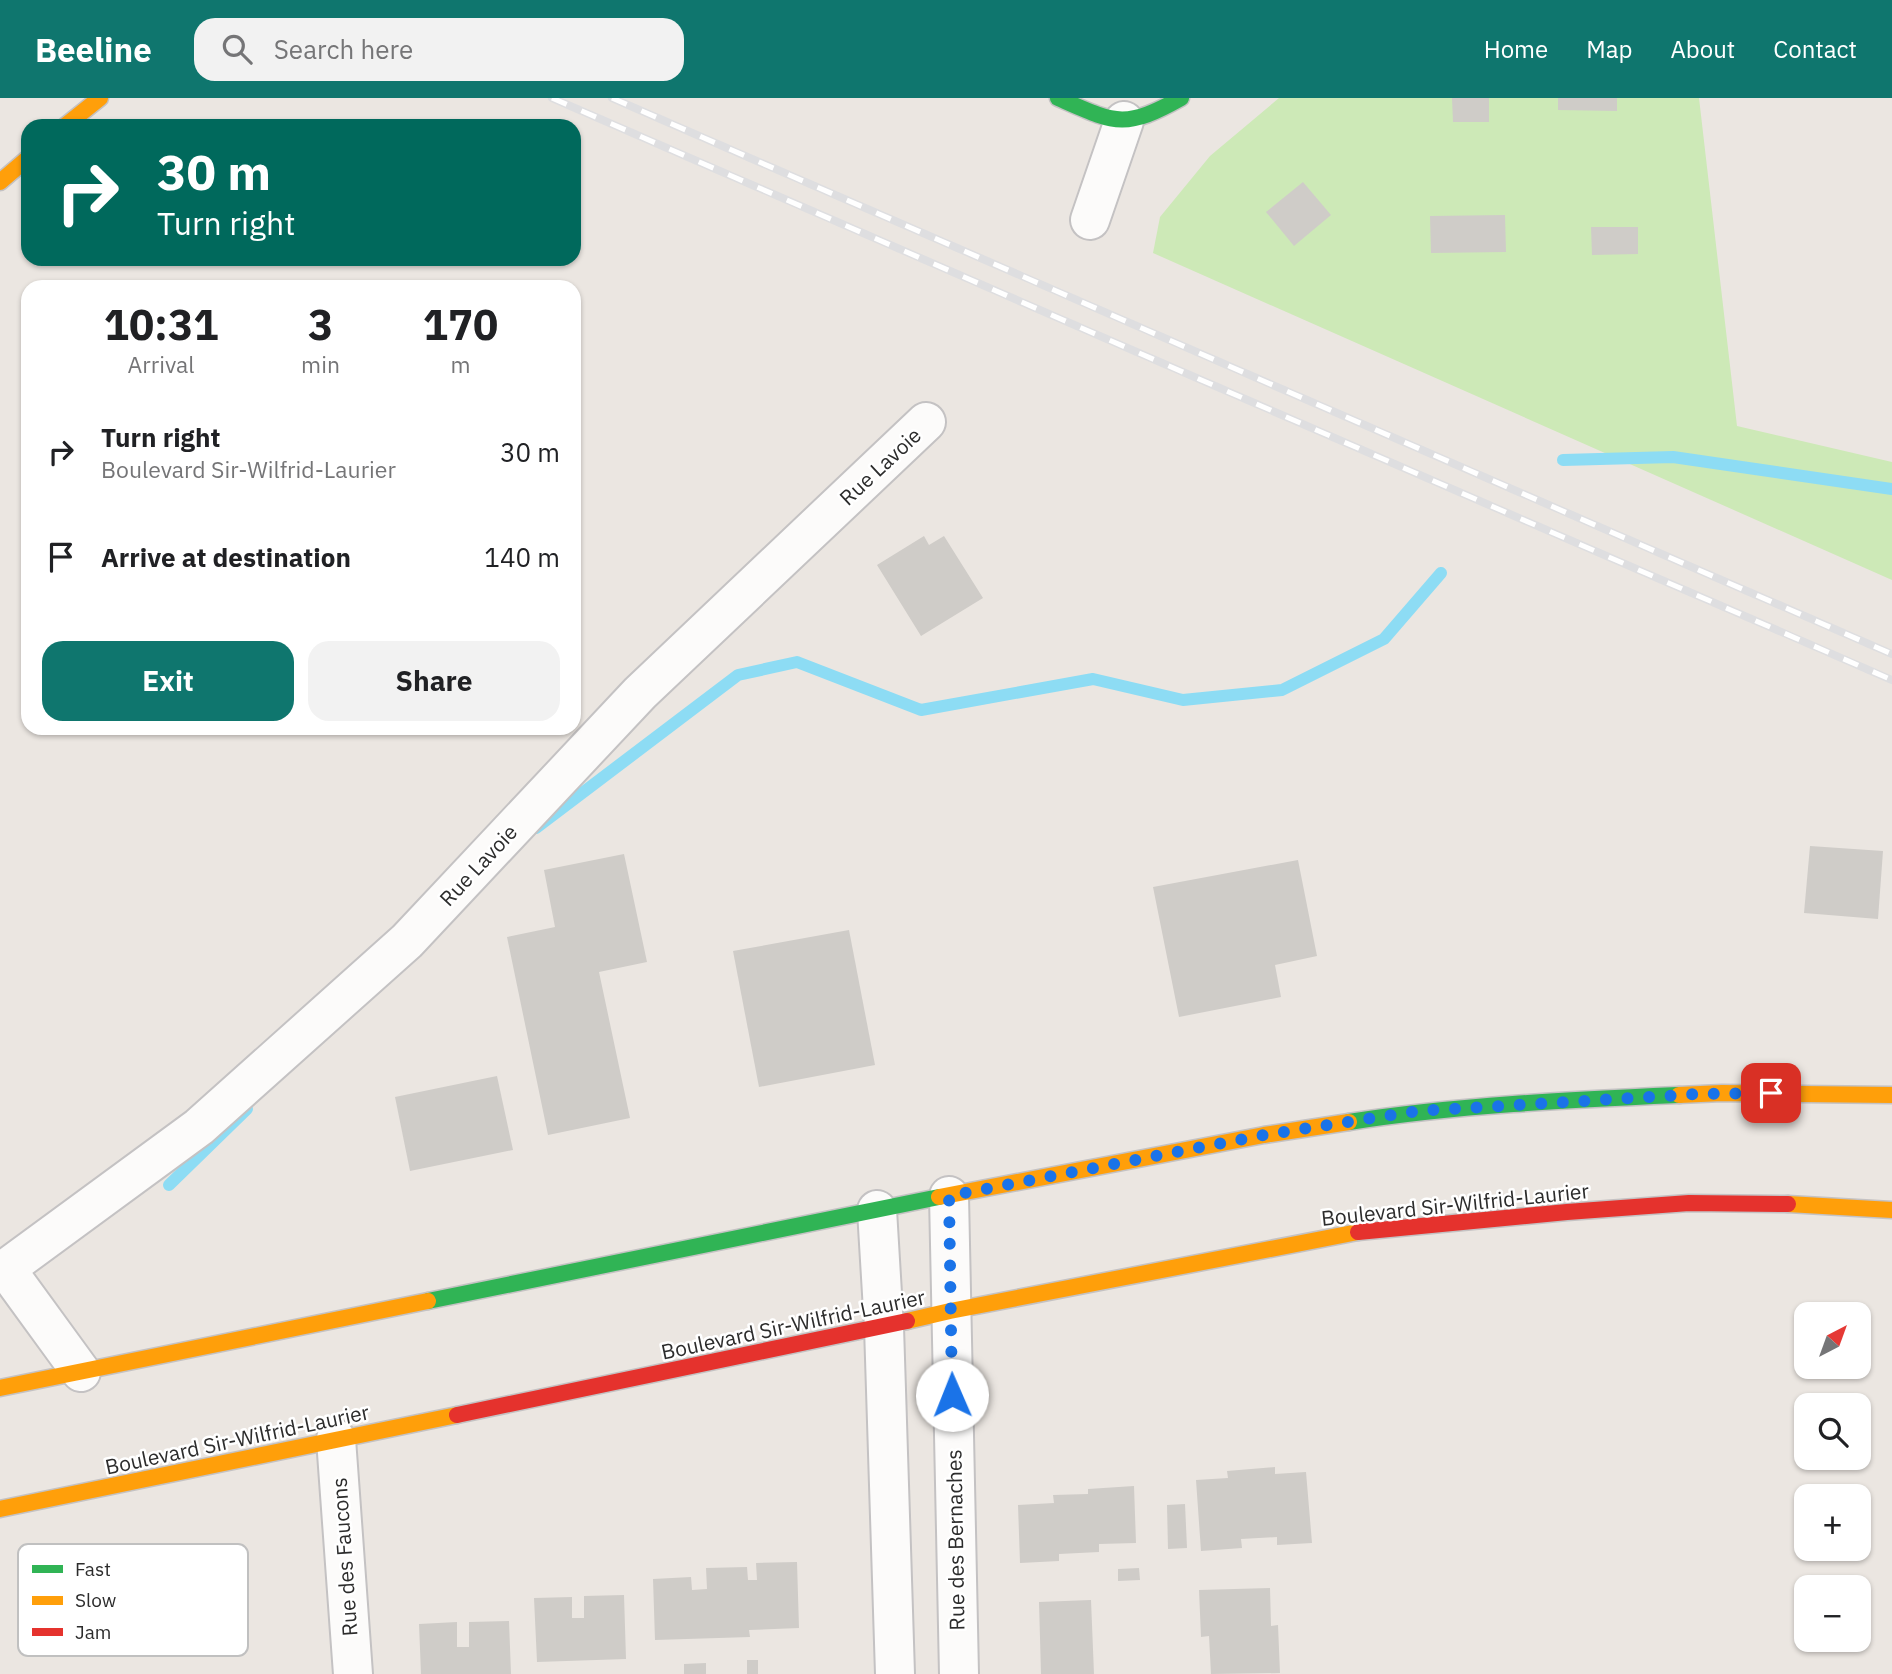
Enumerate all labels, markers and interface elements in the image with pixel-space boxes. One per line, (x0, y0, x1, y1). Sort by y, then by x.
search box (194, 18, 684, 81)
text: Beeline (35, 28, 152, 71)
icon: search (218, 30, 256, 68)
text: Search here (274, 32, 413, 66)
text: Home (1484, 33, 1548, 65)
text: Map (1586, 33, 1632, 65)
text: About (1670, 33, 1735, 65)
text: Contact (1773, 33, 1857, 65)
text: 30 m (157, 140, 271, 203)
icon: right (42, 147, 133, 238)
text: Turn right (157, 202, 295, 244)
text: 10:31 (104, 297, 218, 352)
text: 3 (308, 297, 333, 352)
text: 170 (423, 297, 498, 352)
text: Arrival (128, 349, 195, 379)
text: min (301, 349, 340, 379)
text: m (450, 349, 471, 379)
text: Turn right (101, 420, 220, 454)
street label: Rue Lavoie (833, 421, 927, 511)
icon: right (42, 433, 80, 471)
text: 30 m (500, 435, 560, 469)
text: Boulevard Sir-Wilfrid-Laurier (101, 454, 396, 484)
icon: arrive (42, 538, 80, 576)
text: Arrive at destination (101, 540, 351, 574)
text: 140 m (484, 540, 560, 574)
button: Exit (42, 641, 294, 721)
button: Share (308, 641, 560, 721)
street label: Rue Lavoie (433, 818, 523, 912)
pin (1741, 1063, 1801, 1123)
icon: arrive (1752, 1074, 1790, 1112)
street label: Boulevard Sir-Wilfrid-Laurier (1320, 1176, 1591, 1232)
street label: Boulevard Sir-Wilfrid-Laurier (658, 1282, 928, 1366)
north arrow (1794, 1302, 1871, 1379)
map controls (1794, 1302, 1871, 1652)
position arrow (915, 1358, 989, 1432)
button: search (1794, 1393, 1871, 1470)
street label: Boulevard Sir-Wilfrid-Laurier (102, 1397, 372, 1481)
street label: Rue des Bernaches (939, 1449, 971, 1631)
street label: Rue des Faucons (324, 1477, 364, 1637)
button: + (1794, 1484, 1871, 1561)
legend (18, 1544, 248, 1656)
text: Fast (75, 1557, 111, 1581)
button: − (1794, 1575, 1871, 1652)
text: Slow (75, 1588, 116, 1612)
text: Jam (75, 1620, 111, 1644)

